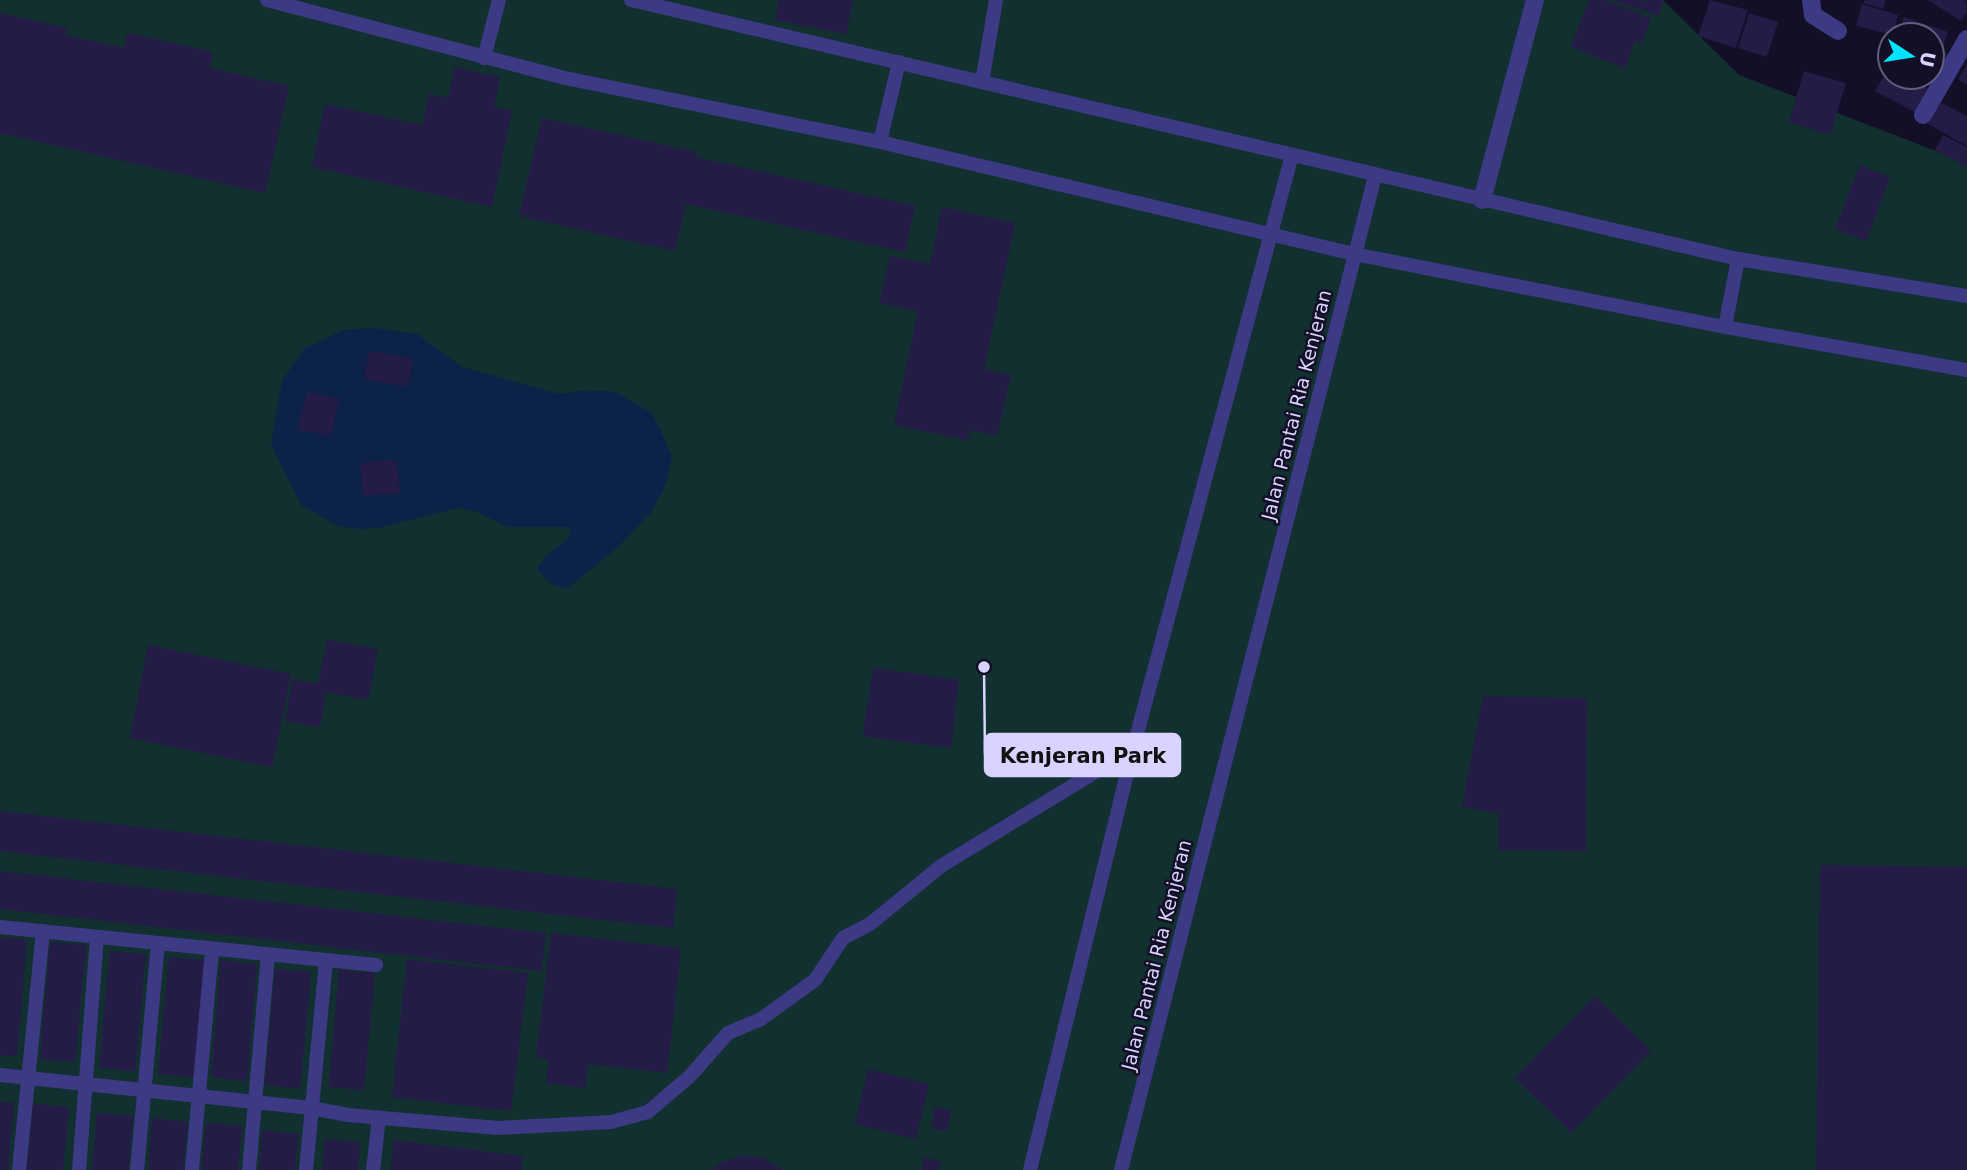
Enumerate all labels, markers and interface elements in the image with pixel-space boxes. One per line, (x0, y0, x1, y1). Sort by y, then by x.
north arrow (1876, 21, 1946, 91)
text: U (1915, 50, 1940, 69)
street label: Jalan Pantai Ria Kenjeran (1256, 287, 1335, 524)
callout: Kenjeran Park (985, 734, 1180, 776)
text: Kenjeran Park (1000, 744, 1167, 768)
street label: Jalan Pantai Ria Kenjeran (1116, 837, 1195, 1074)

